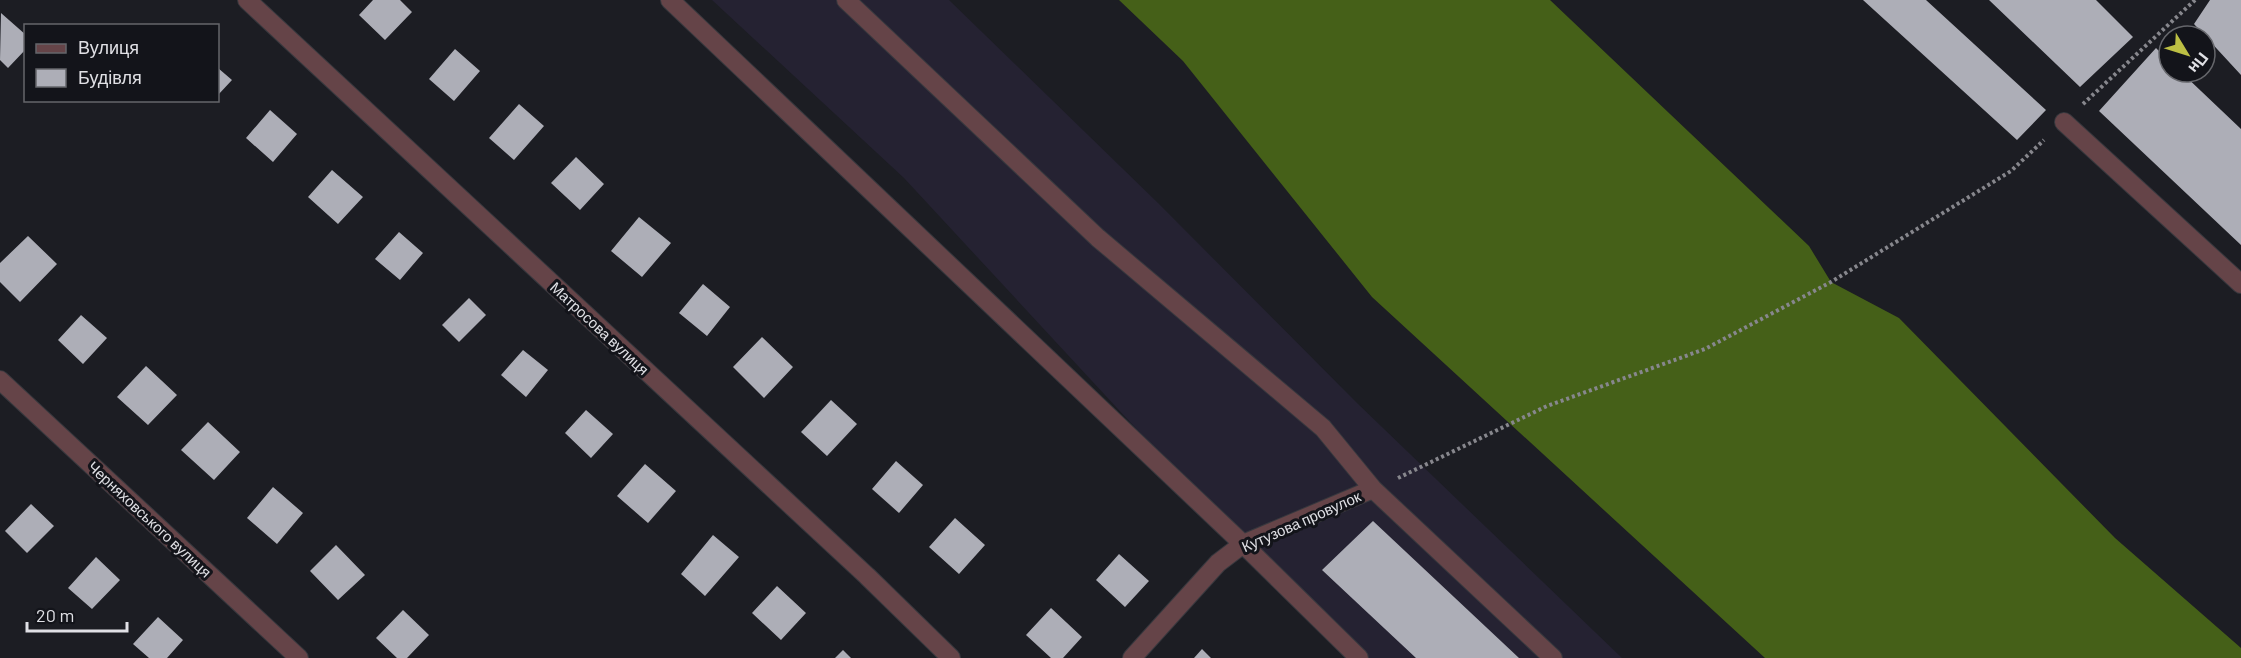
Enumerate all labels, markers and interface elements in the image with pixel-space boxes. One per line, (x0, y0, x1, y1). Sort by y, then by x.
legend (24, 24, 219, 102)
north arrow (2157, 24, 2217, 84)
text: Вулиця (78, 36, 139, 58)
text: Пн (2185, 49, 2213, 78)
text: Будівля (78, 66, 142, 88)
street label: Матросова вулиця (547, 278, 653, 378)
street label: Черняховського вулиця (85, 457, 215, 581)
street label: Кутузова провулок (1239, 486, 1364, 555)
scale bar (27, 595, 128, 633)
text: 20 m (36, 604, 74, 626)

